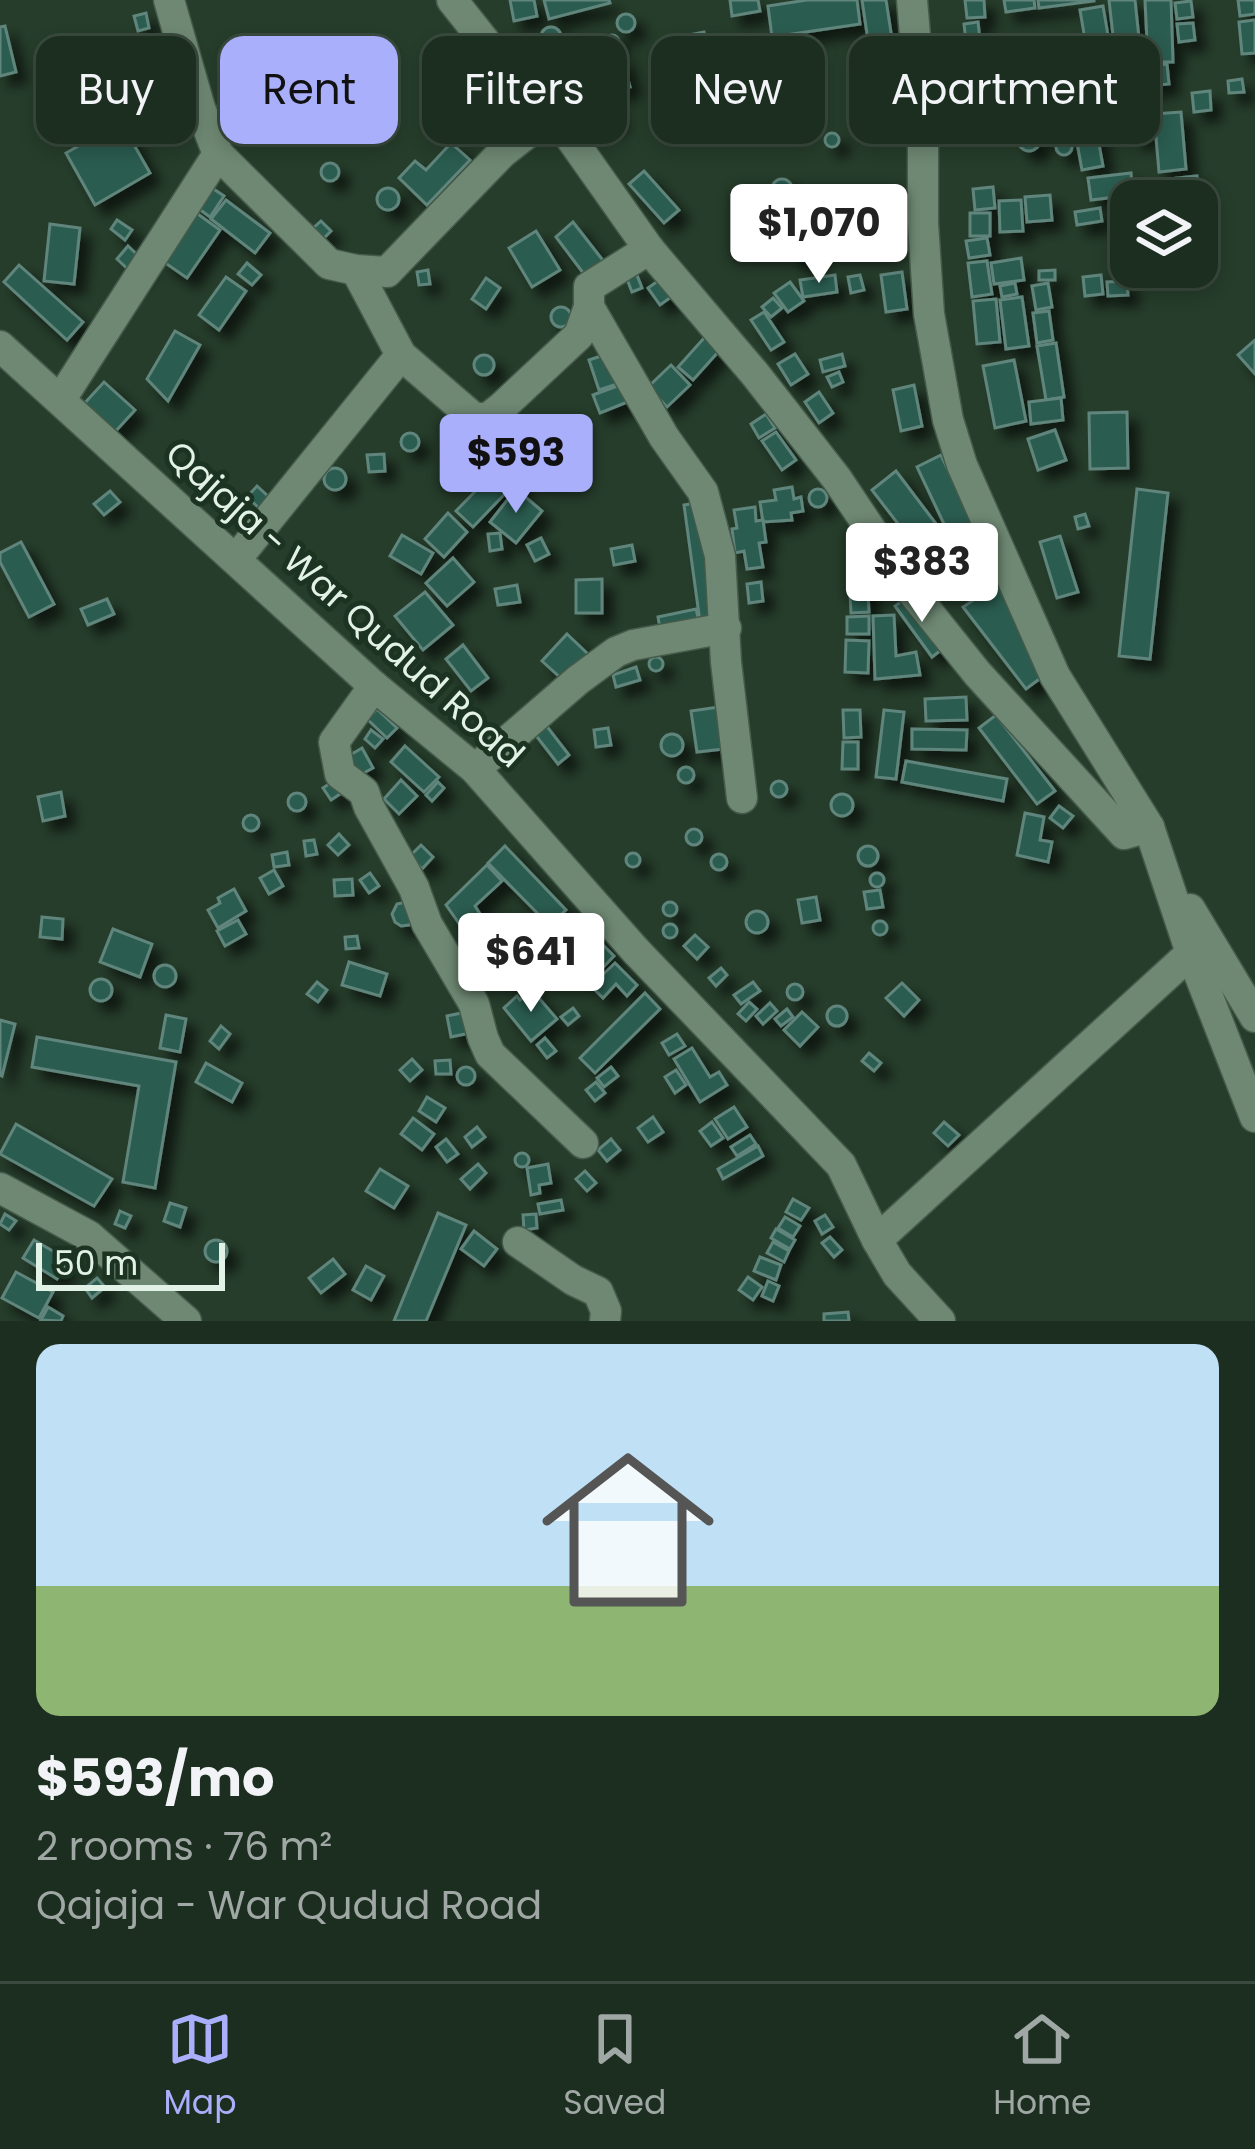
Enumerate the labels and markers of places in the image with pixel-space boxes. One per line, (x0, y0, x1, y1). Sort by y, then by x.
pin: $1,070 (721, 184, 917, 286)
pin: $593 (445, 414, 587, 516)
pin: $383 (851, 523, 993, 625)
pin: $641 (460, 913, 602, 1015)

